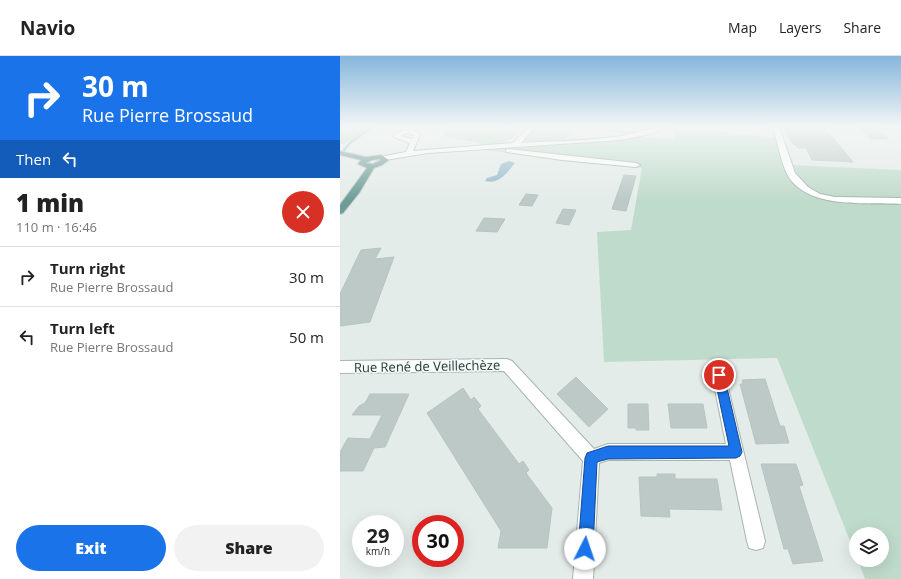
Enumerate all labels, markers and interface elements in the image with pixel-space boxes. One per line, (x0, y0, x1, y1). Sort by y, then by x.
text: Navio (20, 15, 75, 41)
text: Map (728, 18, 757, 37)
text: Layers (779, 18, 821, 37)
text: Share (843, 18, 881, 37)
text: 30 m (82, 67, 149, 105)
icon: right (16, 72, 68, 124)
text: Rue Pierre Brossaud (82, 103, 253, 127)
icon: left (59, 148, 81, 170)
text: Then (16, 149, 51, 169)
text: 1 min (16, 186, 84, 219)
button: close (282, 191, 324, 233)
text: 110 m · 16:46 (16, 218, 97, 236)
text: Turn right (50, 258, 125, 278)
icon: right (16, 266, 38, 288)
text: 30 m (289, 267, 324, 287)
text: Rue Pierre Brossaud (50, 278, 173, 296)
text: Turn left (50, 318, 115, 338)
icon: left (16, 326, 38, 348)
text: 50 m (289, 327, 324, 347)
text: Rue Pierre Brossaud (50, 338, 173, 356)
street label: Rue René de Veillechèze (354, 356, 500, 376)
pin (702, 358, 736, 392)
icon: arrive (708, 364, 730, 386)
speed limit sign: 30 (412, 515, 464, 567)
text: 29 (367, 522, 389, 549)
button: Exit (16, 525, 166, 571)
button: Share (174, 525, 324, 571)
map controls (849, 527, 889, 567)
button: layers (849, 527, 889, 567)
position arrow (564, 528, 606, 570)
text: km/h (366, 544, 390, 558)

